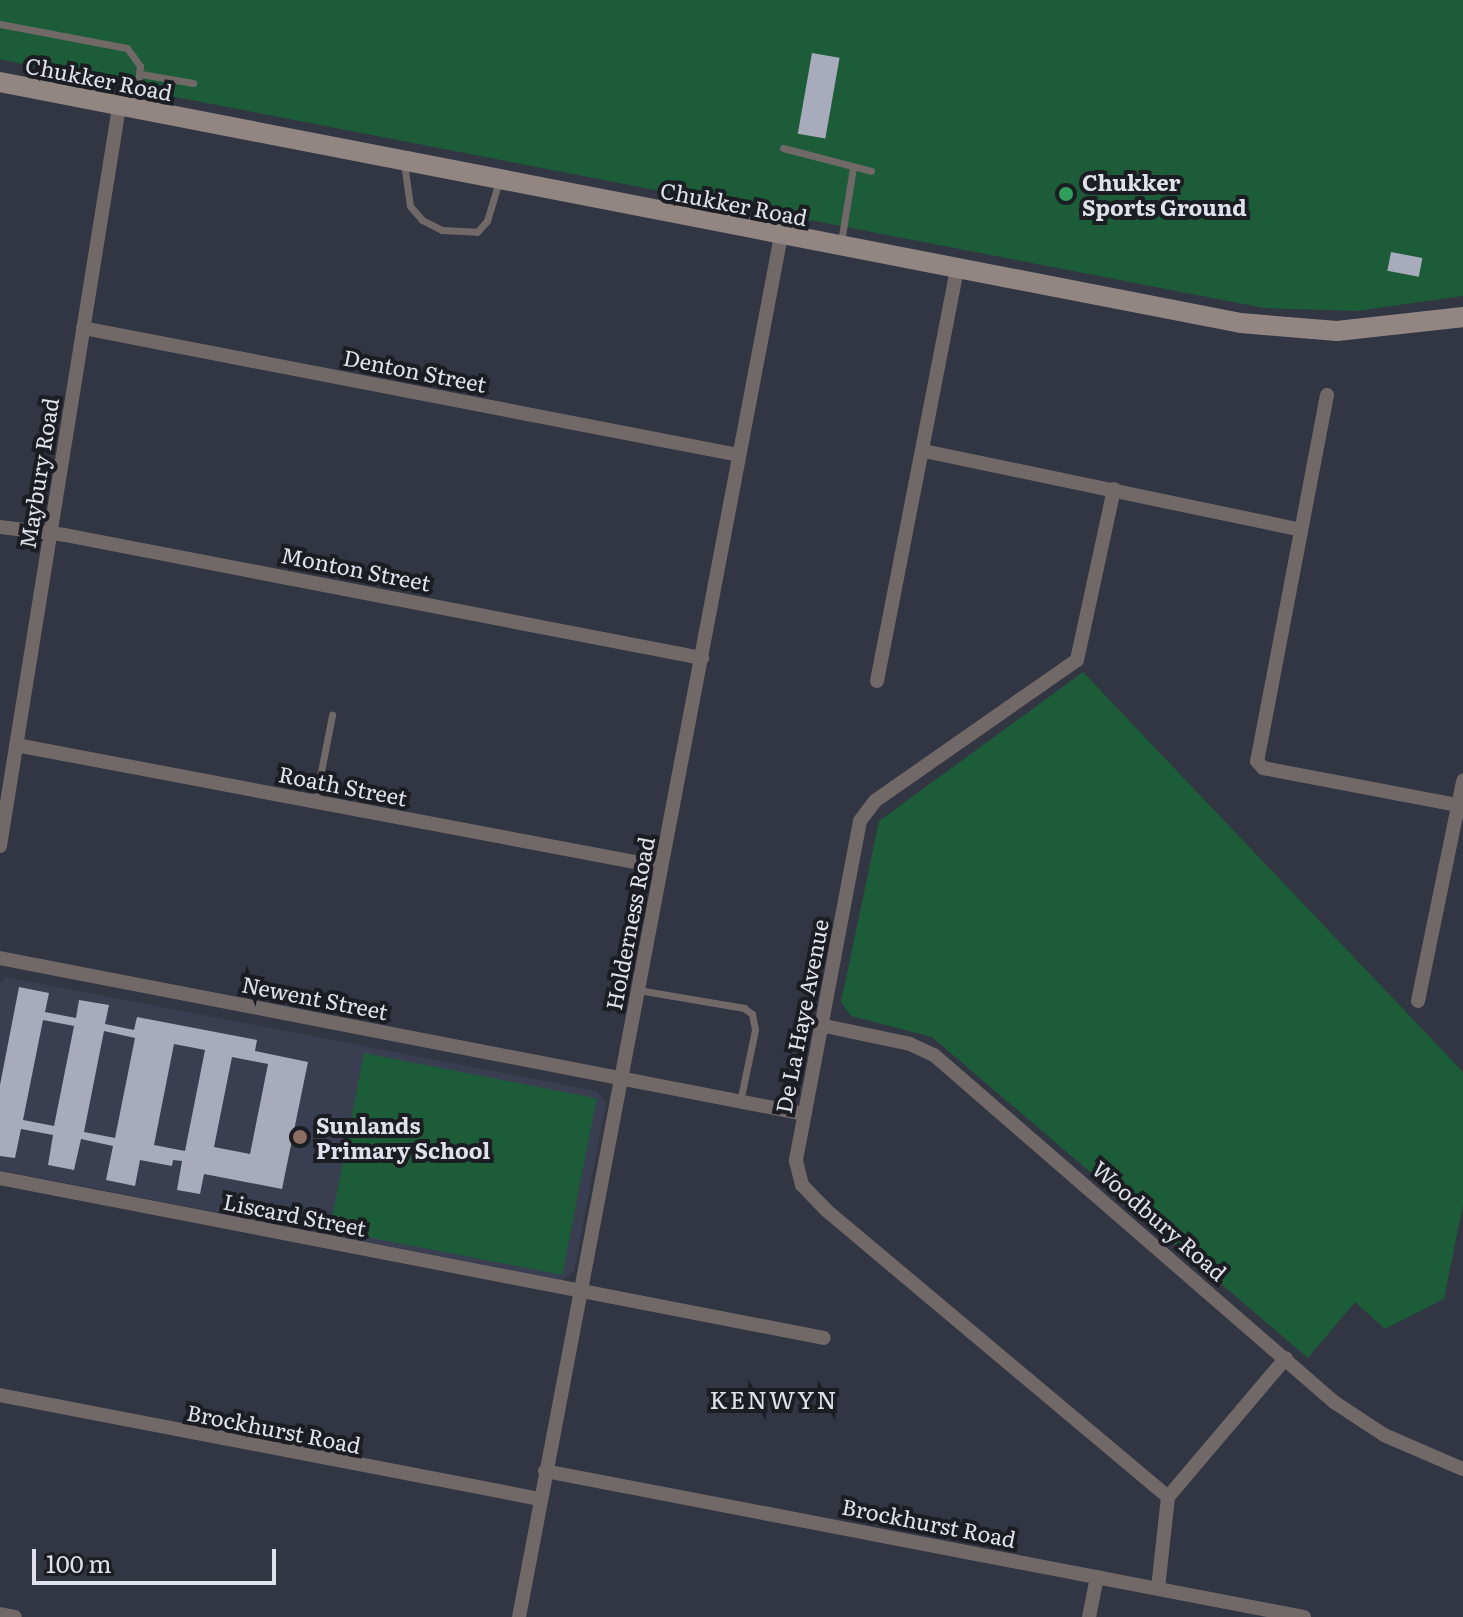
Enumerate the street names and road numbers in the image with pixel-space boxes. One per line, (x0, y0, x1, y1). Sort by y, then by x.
street label: Chukker Road (23, 51, 175, 105)
street label: Chukker Road (658, 176, 810, 230)
street label: Denton Street (341, 343, 489, 397)
street label: Maybury Road (13, 396, 63, 550)
street label: Monton Street (279, 541, 433, 595)
street label: Roath Street (277, 760, 409, 810)
street label: Holderness Road (599, 834, 659, 1012)
street label: De La Haye Avenue (769, 917, 833, 1115)
street label: Newent Street (240, 970, 390, 1024)
street label: Woodbury Road (1087, 1154, 1233, 1286)
street label: Liscard Street (221, 1187, 369, 1241)
street label: Brockhurst Road (185, 1398, 363, 1458)
street label: Brockhurst Road (840, 1492, 1018, 1552)

